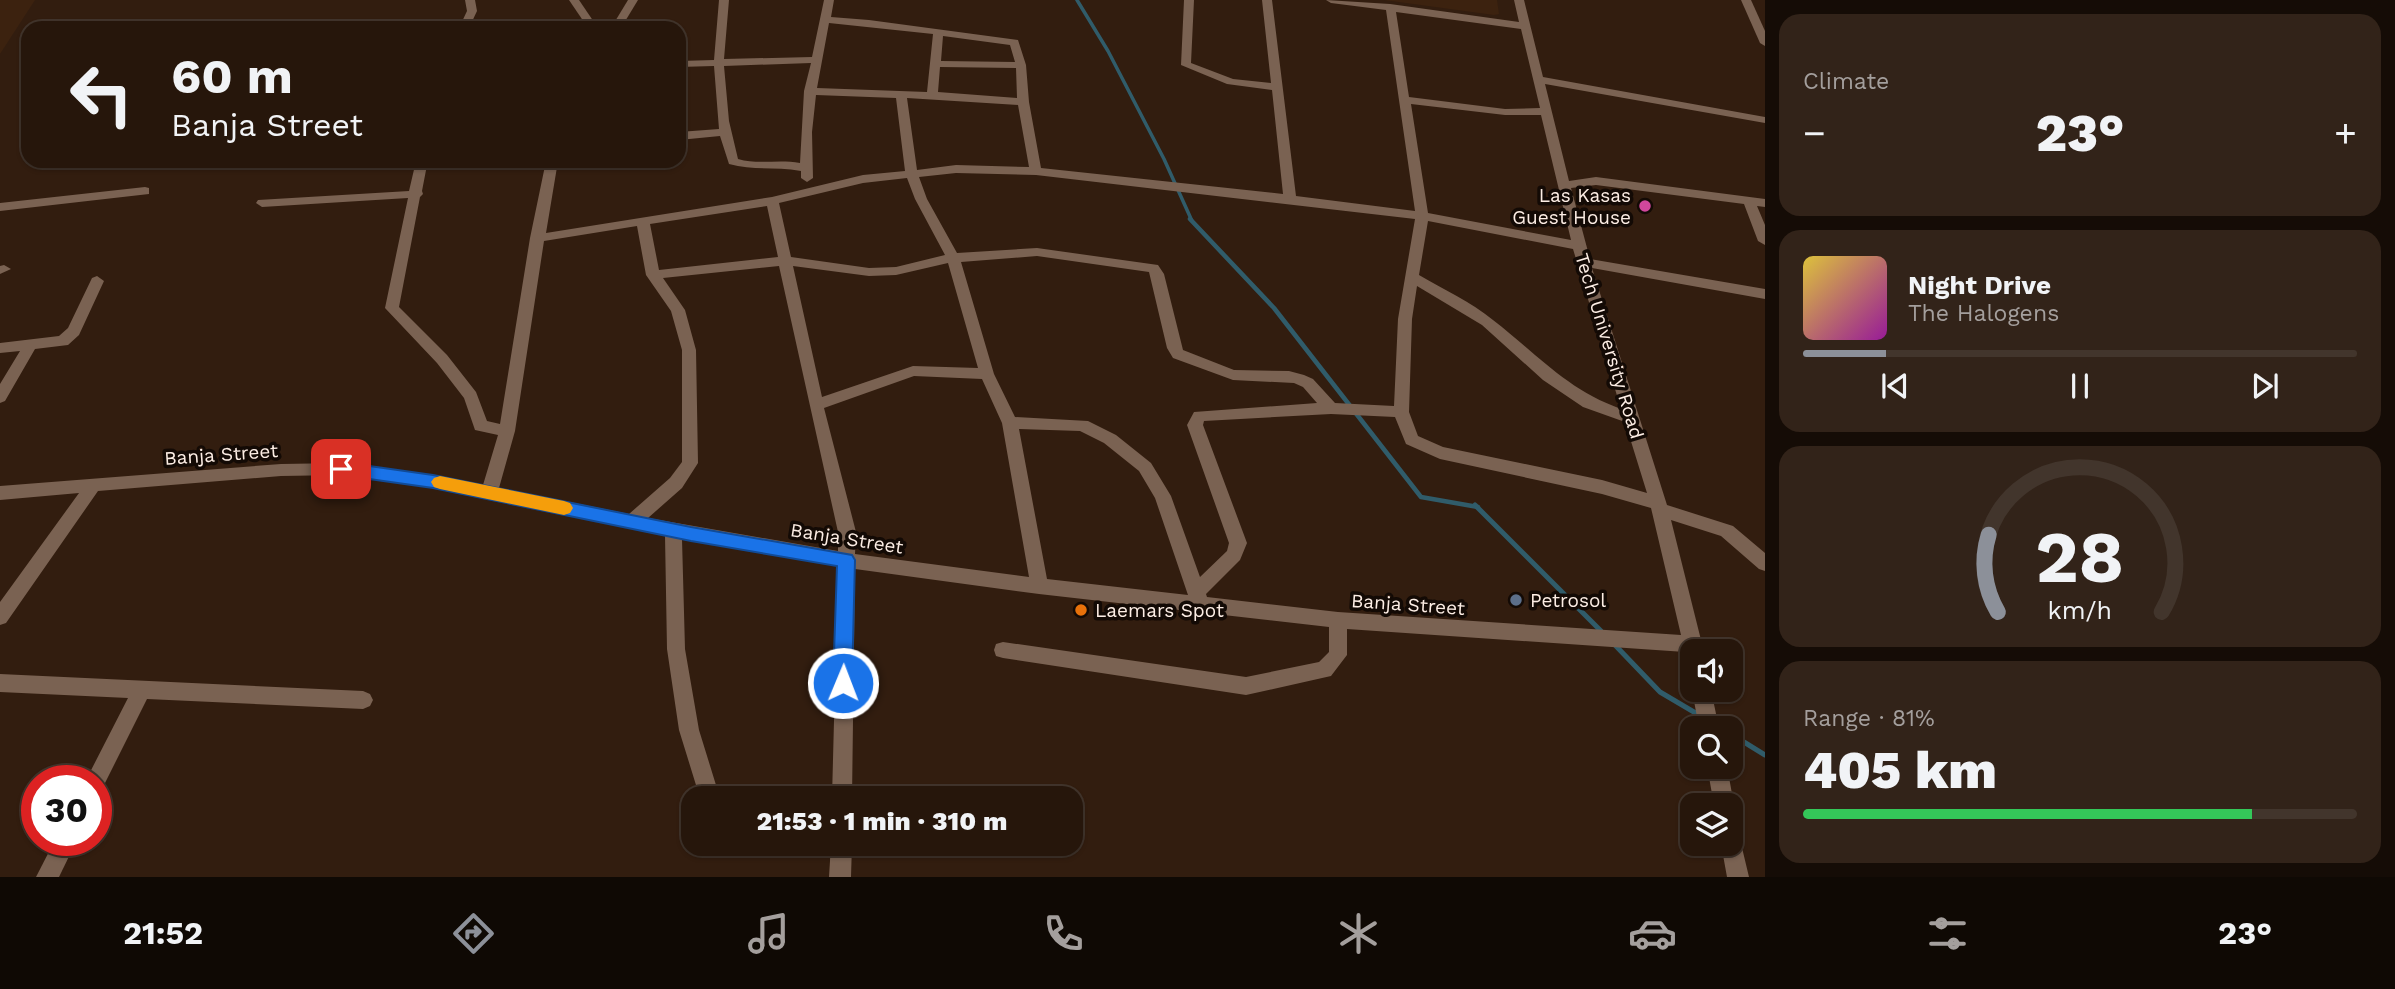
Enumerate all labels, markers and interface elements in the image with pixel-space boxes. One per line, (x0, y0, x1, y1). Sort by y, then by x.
text: 60 m (171, 47, 293, 105)
icon: left (56, 49, 147, 140)
text: Climate (1803, 68, 1889, 95)
text: 23° (2036, 103, 2124, 164)
text: Banja Street (171, 106, 363, 144)
text: − (1803, 111, 1826, 155)
text: + (2334, 111, 2357, 155)
place label: Las Kasas Guest House (1512, 184, 1631, 229)
marker: Las Kasas Guest House (1637, 198, 1653, 214)
street label: Tech University Road (1570, 251, 1649, 442)
text: Night Drive (1908, 270, 2051, 300)
text: The Halogens (1908, 300, 2059, 327)
icon: previous (1876, 367, 1914, 405)
icon: pause (2061, 367, 2099, 405)
icon: next (2246, 367, 2284, 405)
street label: Banja Street (163, 439, 279, 470)
pin (311, 439, 371, 499)
icon: arrive (322, 450, 360, 488)
text: 28 (2035, 515, 2125, 601)
street label: Banja Street (789, 518, 905, 559)
street label: Banja Street (1350, 589, 1466, 620)
place label: Petrosol (1530, 589, 1606, 612)
marker: Petrosol (1508, 592, 1524, 608)
text: km/h (2048, 596, 2112, 625)
place label: Laemars Spot (1095, 599, 1224, 622)
marker: Laemars Spot (1073, 602, 1089, 618)
map controls (1680, 639, 1743, 856)
button: sound (1680, 639, 1743, 702)
position arrow (806, 646, 880, 720)
text: Range · 81% (1803, 705, 1935, 732)
button: search (1680, 716, 1743, 779)
text: 405 km (1803, 740, 1997, 801)
speed limit sign: 30 (21, 765, 112, 856)
button: layers (1680, 793, 1743, 856)
text: 21:53 · 1 min · 310 m (757, 806, 1007, 836)
icon: directions (449, 909, 498, 958)
icon: music (744, 909, 793, 958)
icon: phone (1039, 909, 1088, 958)
icon: climate (1334, 909, 1383, 958)
icon: car (1628, 909, 1677, 958)
icon: filters (1923, 909, 1972, 958)
text: 21:52 (123, 914, 203, 952)
text: 23° (2218, 914, 2272, 952)

